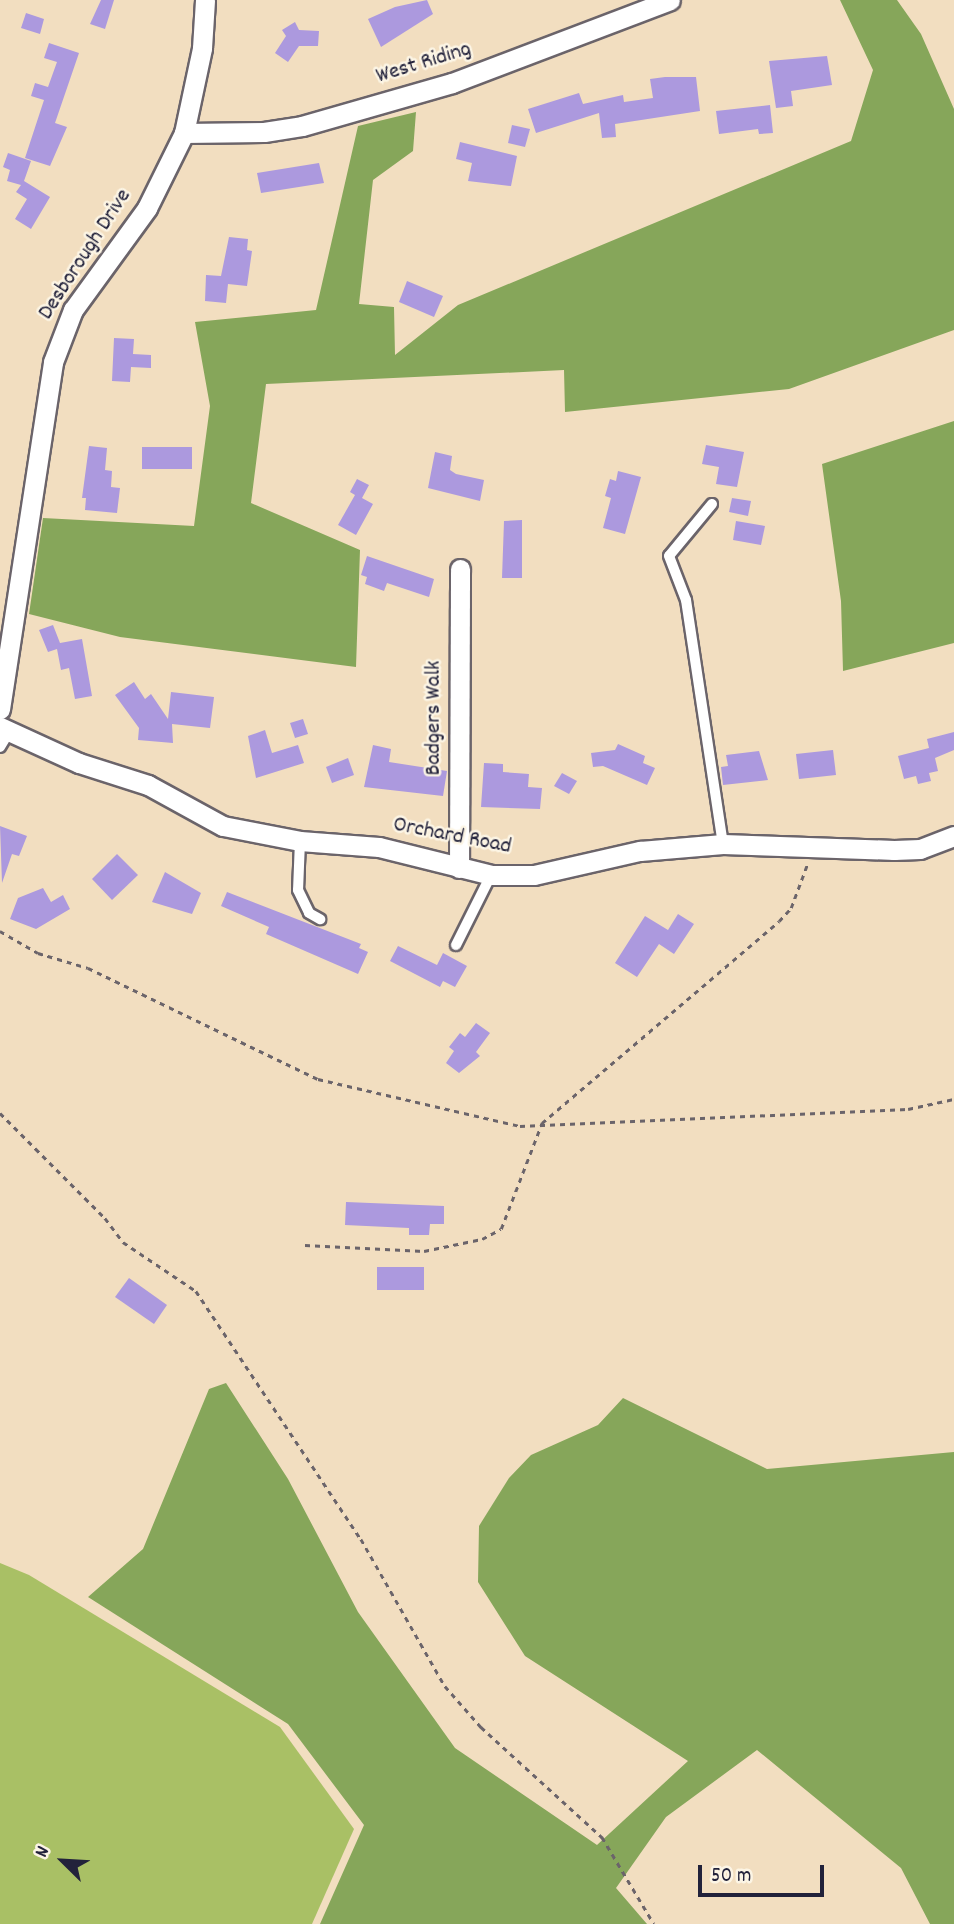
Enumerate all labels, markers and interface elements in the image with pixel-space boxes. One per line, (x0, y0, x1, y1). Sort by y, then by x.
street label: West Riding (373, 36, 475, 92)
street label: Desborough Drive (33, 184, 139, 326)
street label: Badgers Walk (421, 660, 449, 776)
street label: Orchard Road (391, 812, 513, 862)
north arrow (28, 1826, 98, 1896)
text: N (29, 1842, 58, 1862)
scale bar (702, 1850, 828, 1894)
text: 50 m (711, 1862, 751, 1892)

